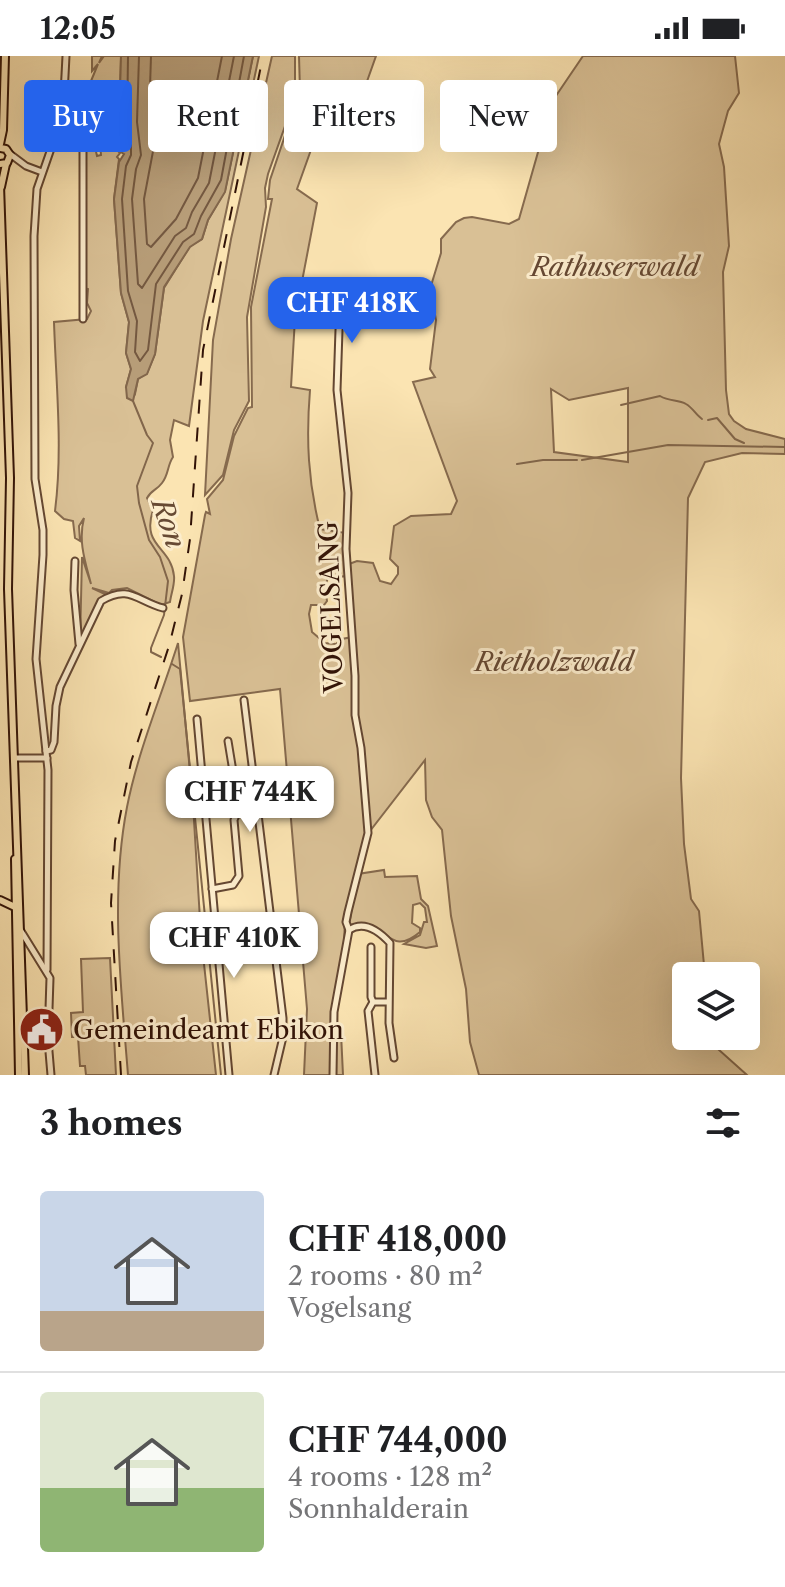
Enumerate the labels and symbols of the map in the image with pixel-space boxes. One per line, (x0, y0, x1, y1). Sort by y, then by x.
park label: Rathuserwald (529, 251, 702, 283)
pin: CHF 418K (269, 277, 435, 345)
water label: Ron (144, 492, 193, 553)
street label: VOGELSANG (312, 520, 350, 695)
park label: Rietholzwald (473, 646, 636, 678)
pin: CHF 744K (167, 766, 333, 834)
pin: CHF 410K (151, 912, 317, 980)
public building icon: Gemeindeamt Ebikon (18, 1006, 66, 1054)
place label: Gemeindeamt Ebikon (73, 1014, 344, 1046)

